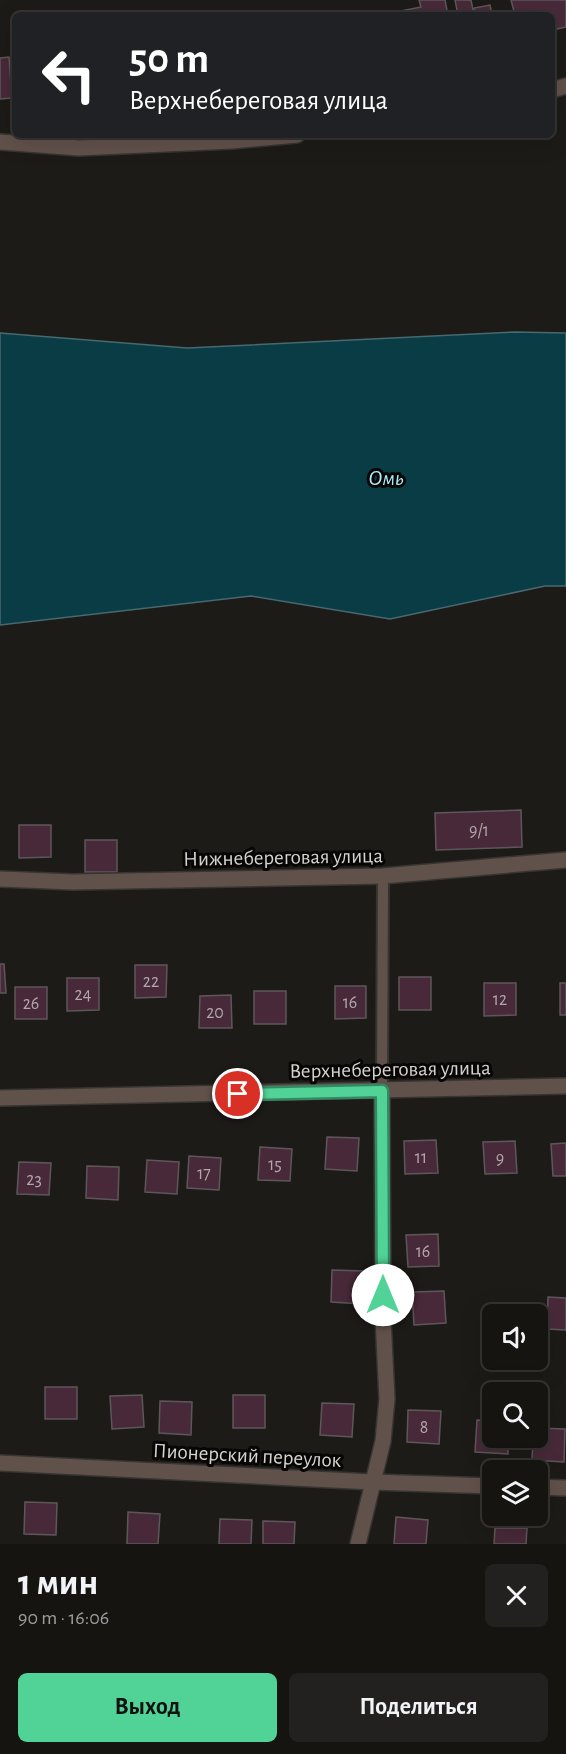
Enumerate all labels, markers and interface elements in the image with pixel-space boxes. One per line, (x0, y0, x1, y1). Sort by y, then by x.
icon: left (30, 36, 108, 114)
text: 50 m (129, 38, 209, 80)
text: Верхнебереговая улица (129, 87, 388, 114)
water label: Омь (368, 467, 404, 489)
house number: 9/1 (469, 822, 489, 840)
street label: Нижнебереговая улица (183, 845, 384, 870)
house number: 22 (143, 973, 159, 991)
house number: 24 (75, 986, 92, 1004)
house number: 12 (493, 991, 507, 1009)
house number: 16 (343, 994, 357, 1012)
house number: 26 (23, 995, 39, 1013)
house number: 20 (206, 1004, 224, 1022)
street label: Верхнебереговая улица (289, 1057, 491, 1082)
pin (212, 1068, 263, 1119)
icon: arrive (221, 1077, 254, 1110)
house number: 11 (415, 1149, 427, 1167)
house number: 9 (496, 1150, 504, 1168)
house number: 15 (268, 1156, 282, 1174)
house number: 17 (197, 1165, 211, 1183)
house number: 23 (26, 1171, 42, 1189)
house number: 16 (416, 1243, 430, 1261)
position arrow (351, 1263, 415, 1327)
map controls (482, 1304, 548, 1526)
button: sound (482, 1304, 548, 1370)
button: search (482, 1382, 548, 1448)
house number: 8 (420, 1419, 428, 1437)
street label: Пионерский переулок (152, 1440, 342, 1471)
button: layers (482, 1460, 548, 1526)
button: close (485, 1564, 548, 1627)
text: 1 мин (18, 1565, 98, 1601)
text: 90 m · 16:06 (18, 1608, 109, 1628)
button: Выход (18, 1673, 277, 1742)
button: Поделиться (289, 1673, 548, 1742)

